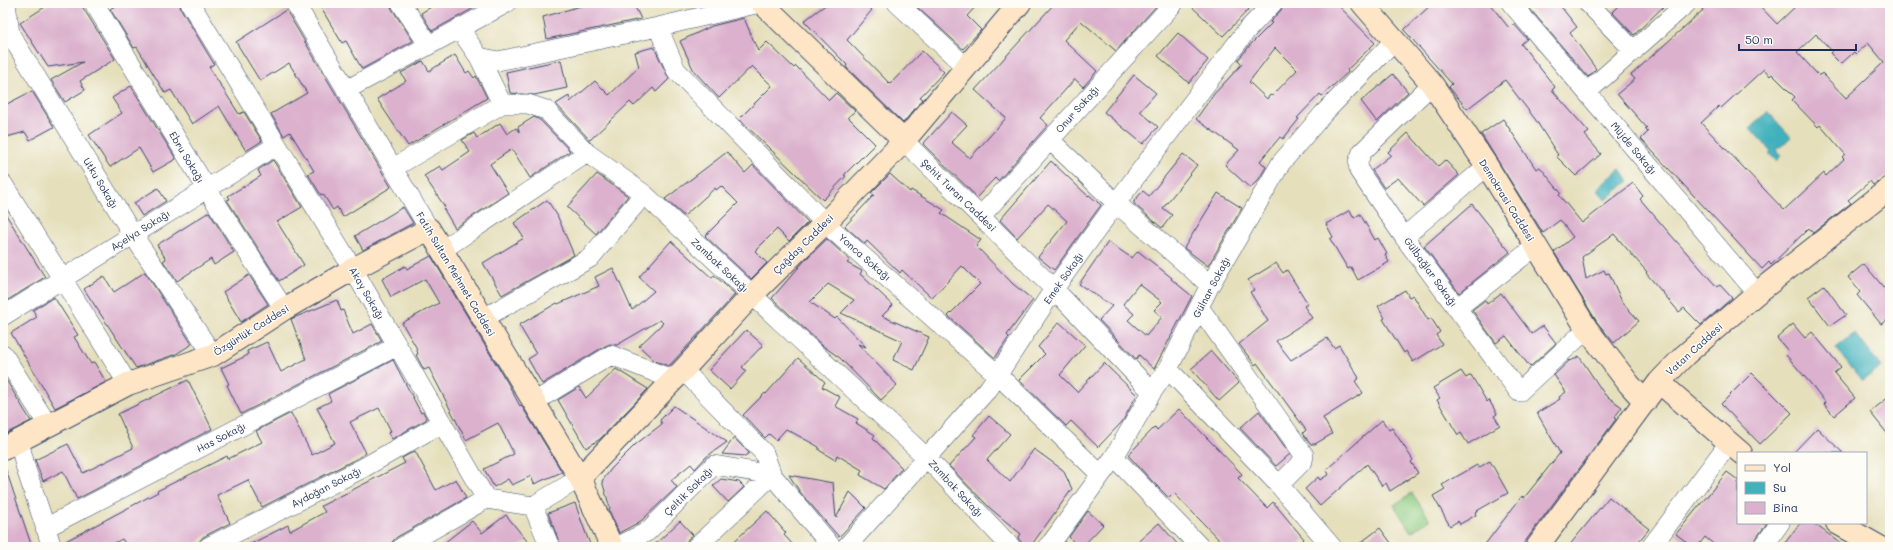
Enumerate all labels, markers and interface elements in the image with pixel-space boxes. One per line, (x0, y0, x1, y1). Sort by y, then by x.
scale bar (1739, 26, 1856, 52)
text: 50 m (1745, 31, 1773, 47)
street label: Onur Sokağı (1052, 82, 1102, 136)
street label: Müjde Sokağı (1608, 119, 1660, 177)
street label: Ebru Sokağı (166, 129, 208, 185)
street label: Utku Sokağı (80, 155, 122, 211)
street label: Şehit Turan Caddesi (918, 155, 1000, 235)
street label: Demokrasi Caddesi (1476, 156, 1538, 244)
street label: Açelya Sokağı (108, 206, 172, 254)
street label: Fatih Sultan Mehmet Caddesi (413, 209, 499, 339)
street label: Çağdaş Caddesi (770, 211, 836, 277)
street label: Yonca Sokağı (836, 230, 894, 284)
street label: Gülbağlar Sokağı (1401, 234, 1461, 310)
street label: Zambak Sokağı (688, 235, 752, 295)
street label: Emek Sokağı (1040, 249, 1086, 307)
street label: Gülnar Sokağı (1189, 254, 1233, 320)
street label: Akay Sokağı (346, 264, 388, 322)
street label: Özgürlük Caddesi (211, 301, 291, 359)
street label: Vatan Caddesi (1662, 320, 1726, 378)
street label: Has Sokağı (194, 419, 248, 455)
legend (1737, 452, 1867, 524)
street label: Zambak Sokağı (926, 456, 986, 520)
text: Yol (1773, 459, 1791, 475)
street label: Aydoğan Sokağı (288, 463, 364, 511)
street label: Çeltik Sokağı (660, 463, 716, 519)
text: Su (1773, 479, 1786, 495)
text: Bina (1773, 499, 1798, 515)

